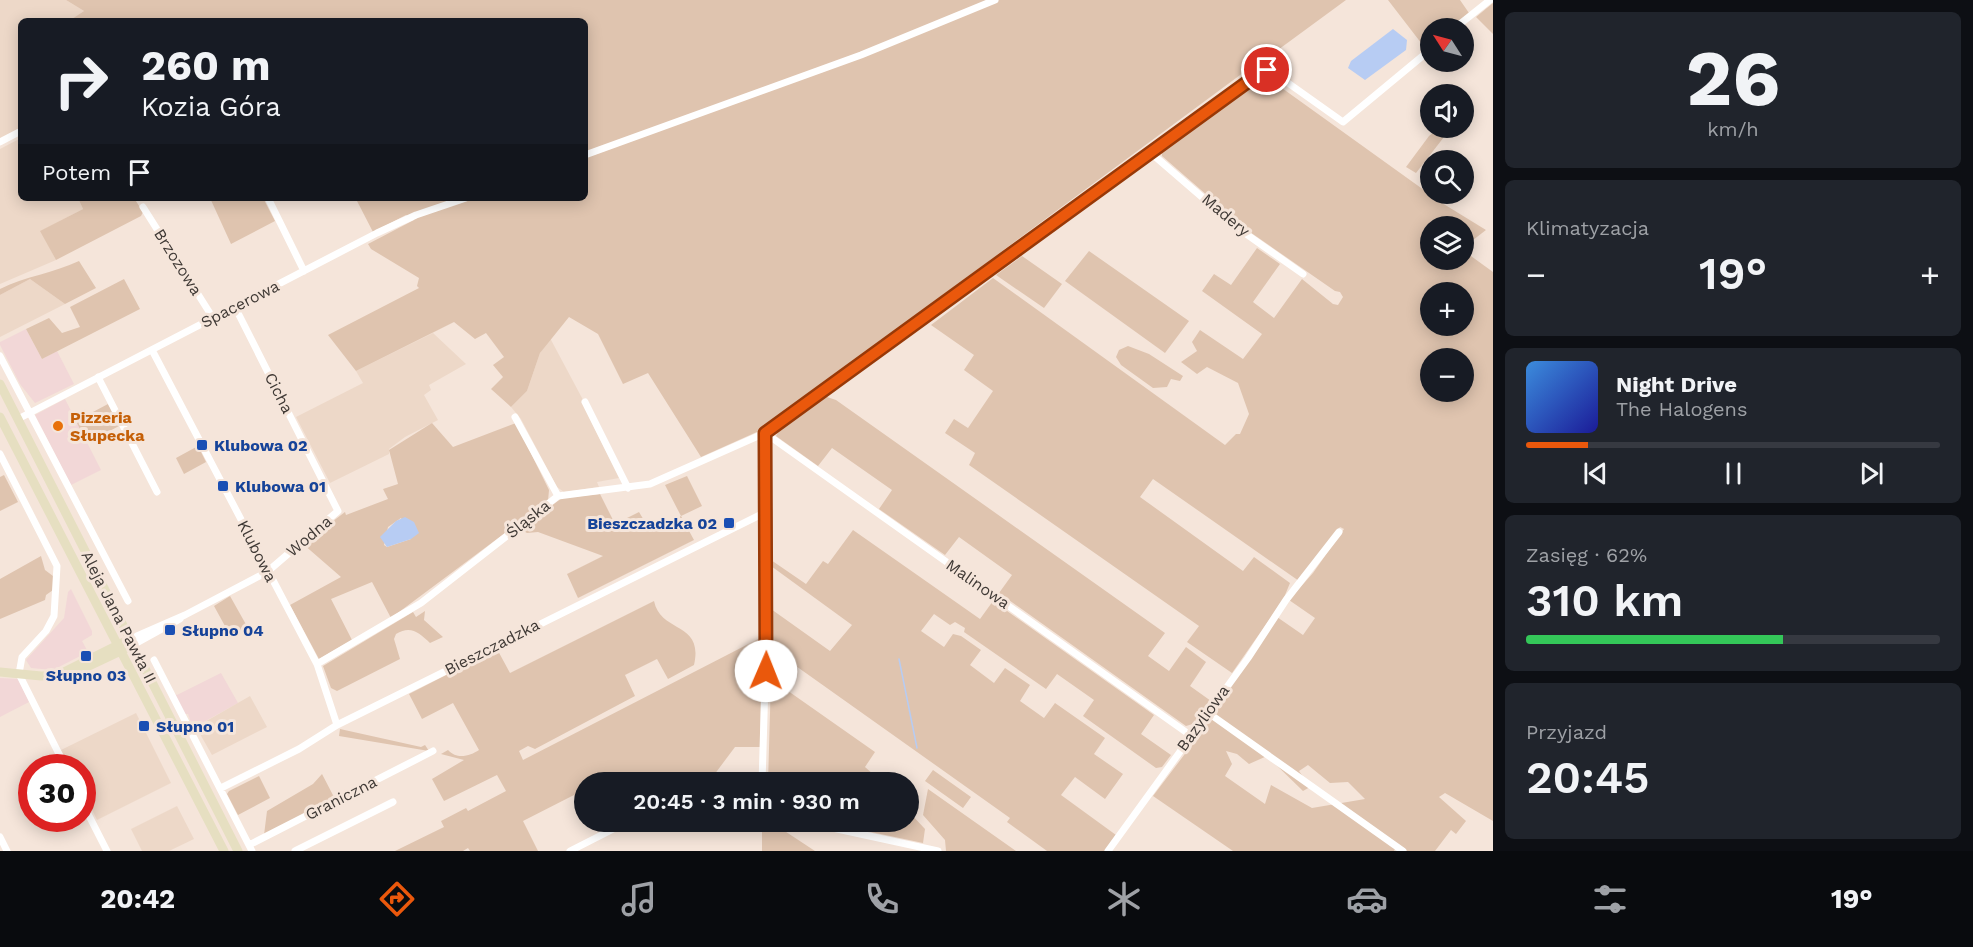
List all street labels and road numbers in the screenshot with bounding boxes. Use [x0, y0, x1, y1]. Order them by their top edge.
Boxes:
street label: Madery [1198, 190, 1254, 241]
street label: Brzozowa [150, 225, 206, 299]
street label: Spacerowa [198, 276, 282, 332]
street label: Cicha [261, 369, 297, 417]
street label: Śląska [502, 496, 554, 542]
street label: Wodna [282, 512, 336, 560]
street label: Klubowa [233, 517, 281, 585]
street label: Aleja Jana Pawła II [77, 548, 161, 686]
street label: Malinowa [943, 555, 1013, 613]
street label: Bieszczadzka [441, 615, 543, 679]
street label: Bazyliowa [1173, 681, 1233, 755]
street label: Graniczna [302, 772, 380, 824]

